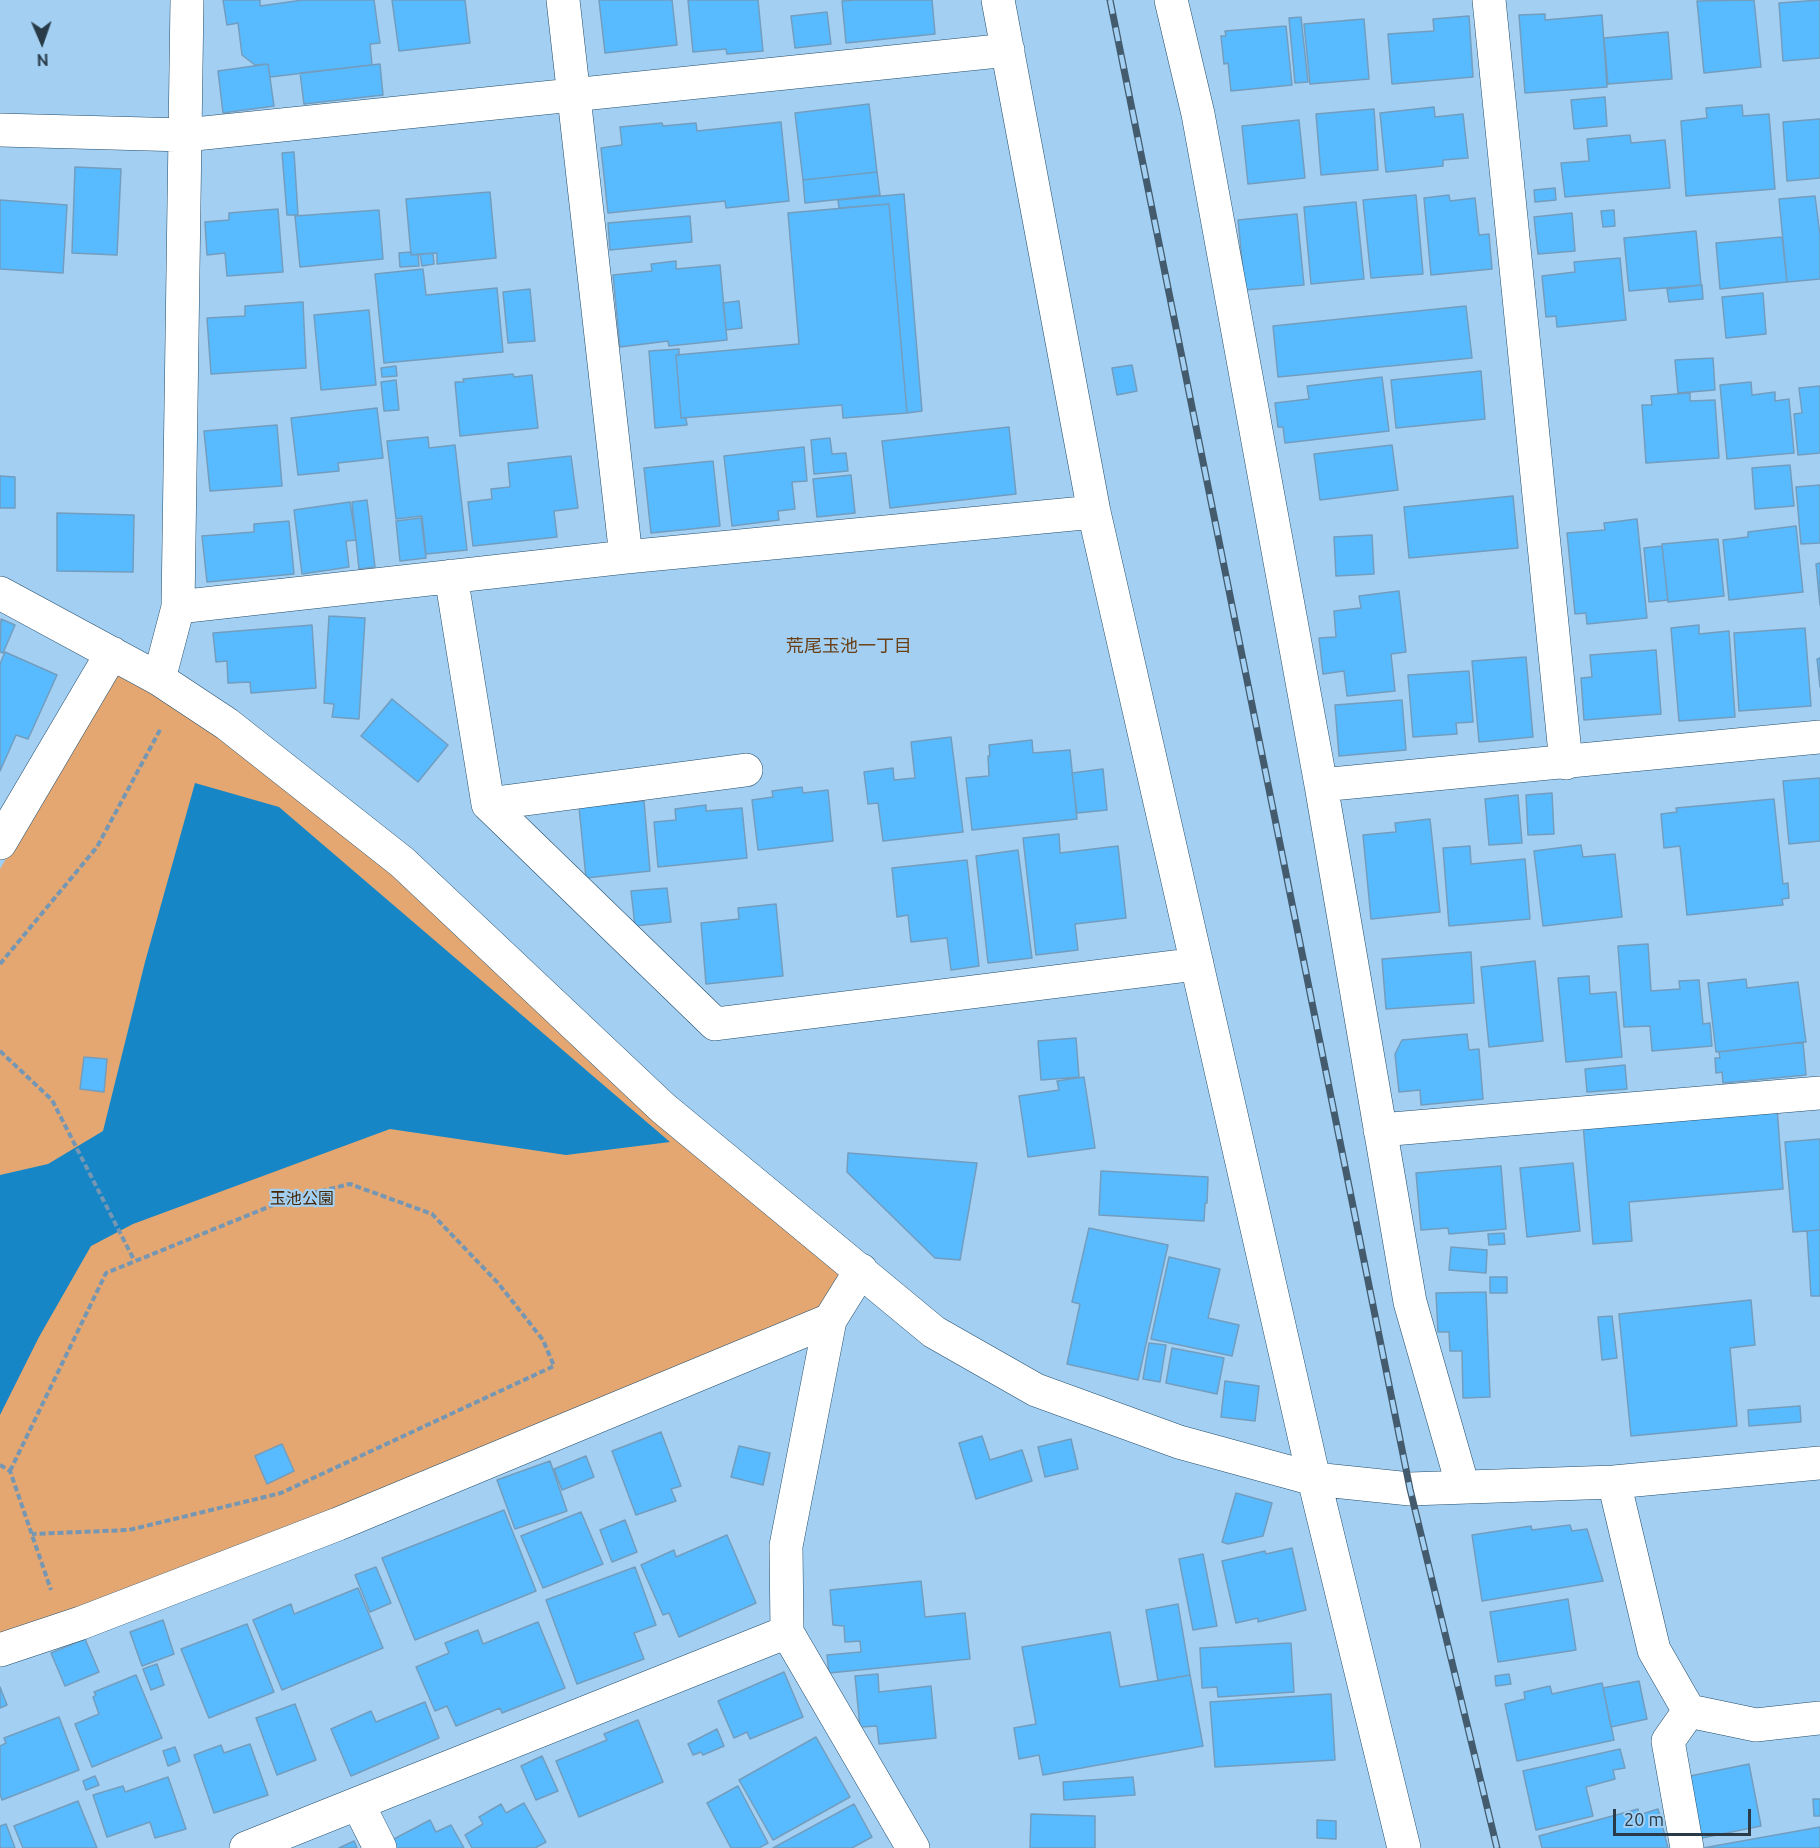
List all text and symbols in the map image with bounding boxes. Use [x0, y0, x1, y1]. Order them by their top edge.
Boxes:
north arrow [12, 12, 72, 72]
text: N [36, 51, 49, 69]
district label: 荒尾玉池一丁目 [786, 635, 912, 657]
park label: 玉池公園 [270, 1189, 334, 1209]
scale bar [1616, 1797, 1754, 1835]
text: 20 m [1624, 1809, 1664, 1829]

